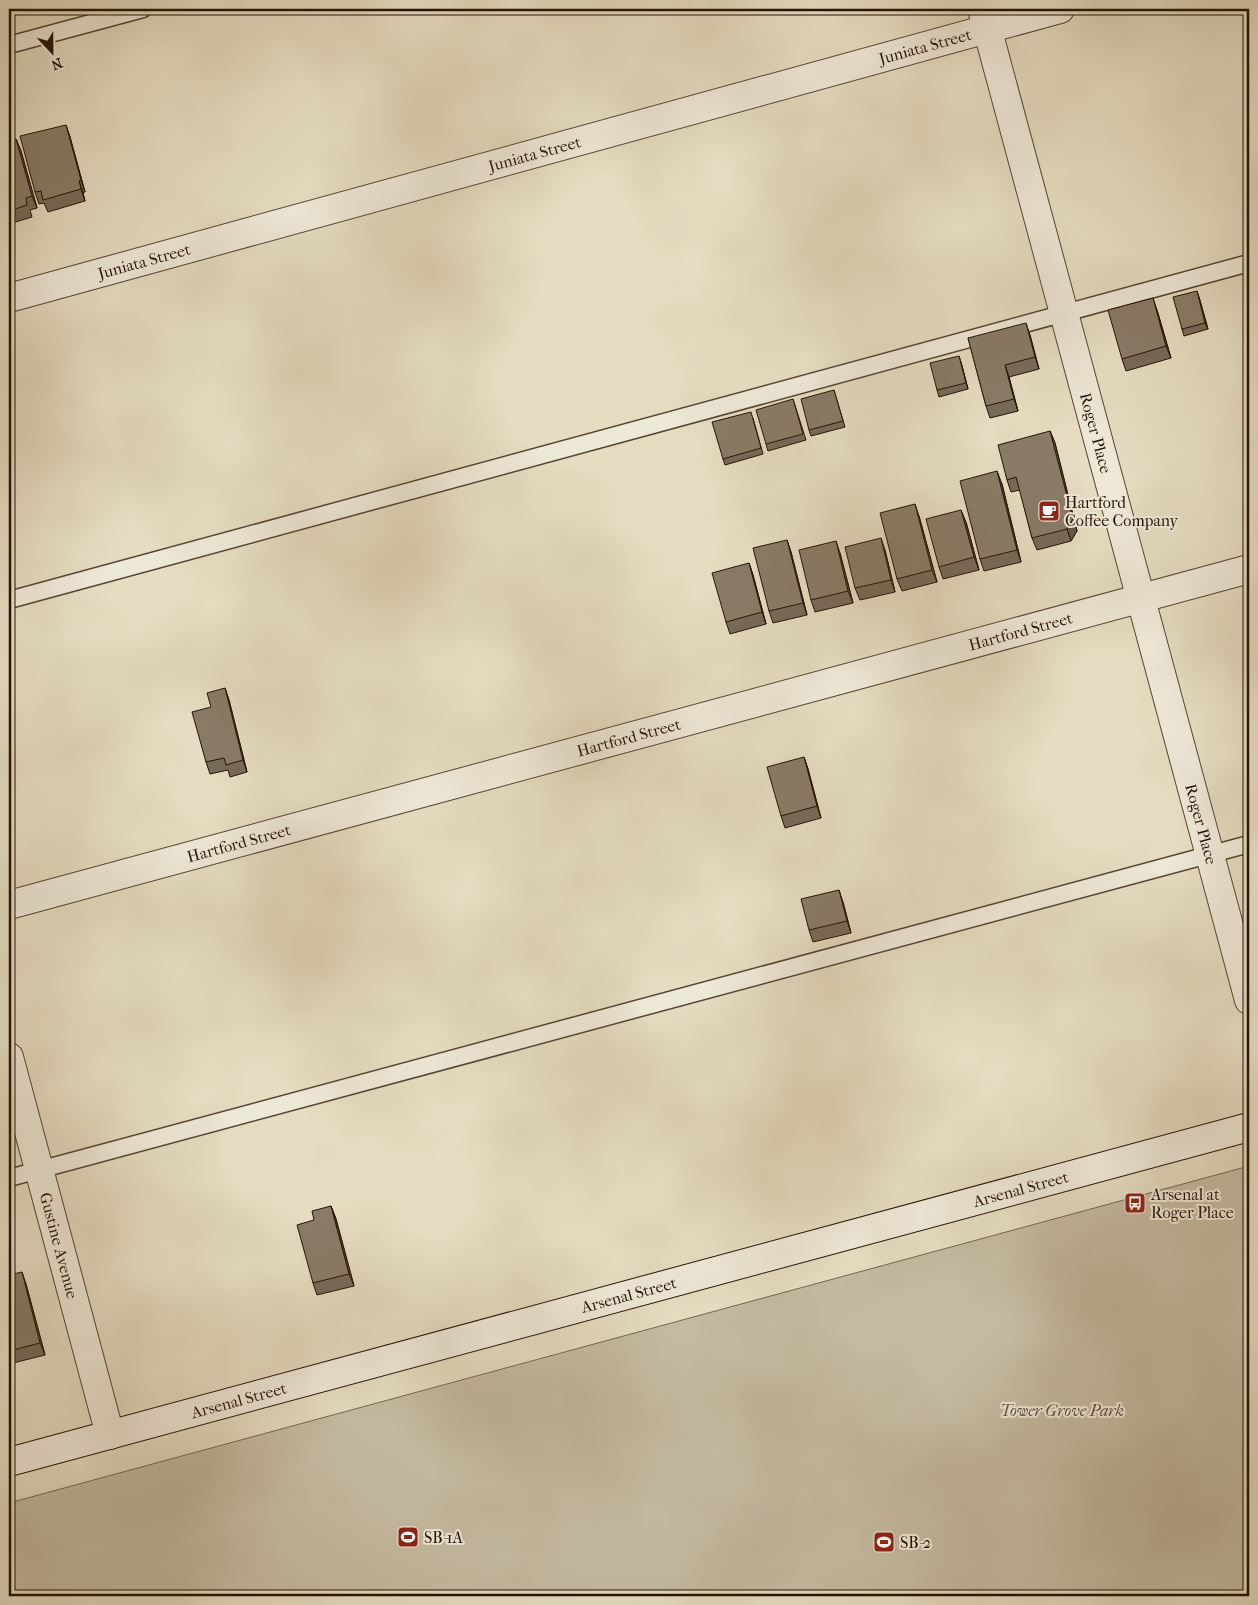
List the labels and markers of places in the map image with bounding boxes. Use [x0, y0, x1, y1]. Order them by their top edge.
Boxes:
place label: Hartford Coffee Company [1065, 493, 1179, 530]
cafe icon: Hartford Coffee Company [1037, 499, 1061, 523]
place label: Arsenal at Roger Place [1150, 1185, 1234, 1222]
bus stop icon: Arsenal at Roger Place [1123, 1191, 1147, 1215]
sports icon: SB-1A [396, 1525, 420, 1549]
place label: SB-1A [424, 1528, 464, 1547]
sports icon: SB-2 [872, 1530, 896, 1554]
place label: SB-2 [900, 1533, 931, 1552]

